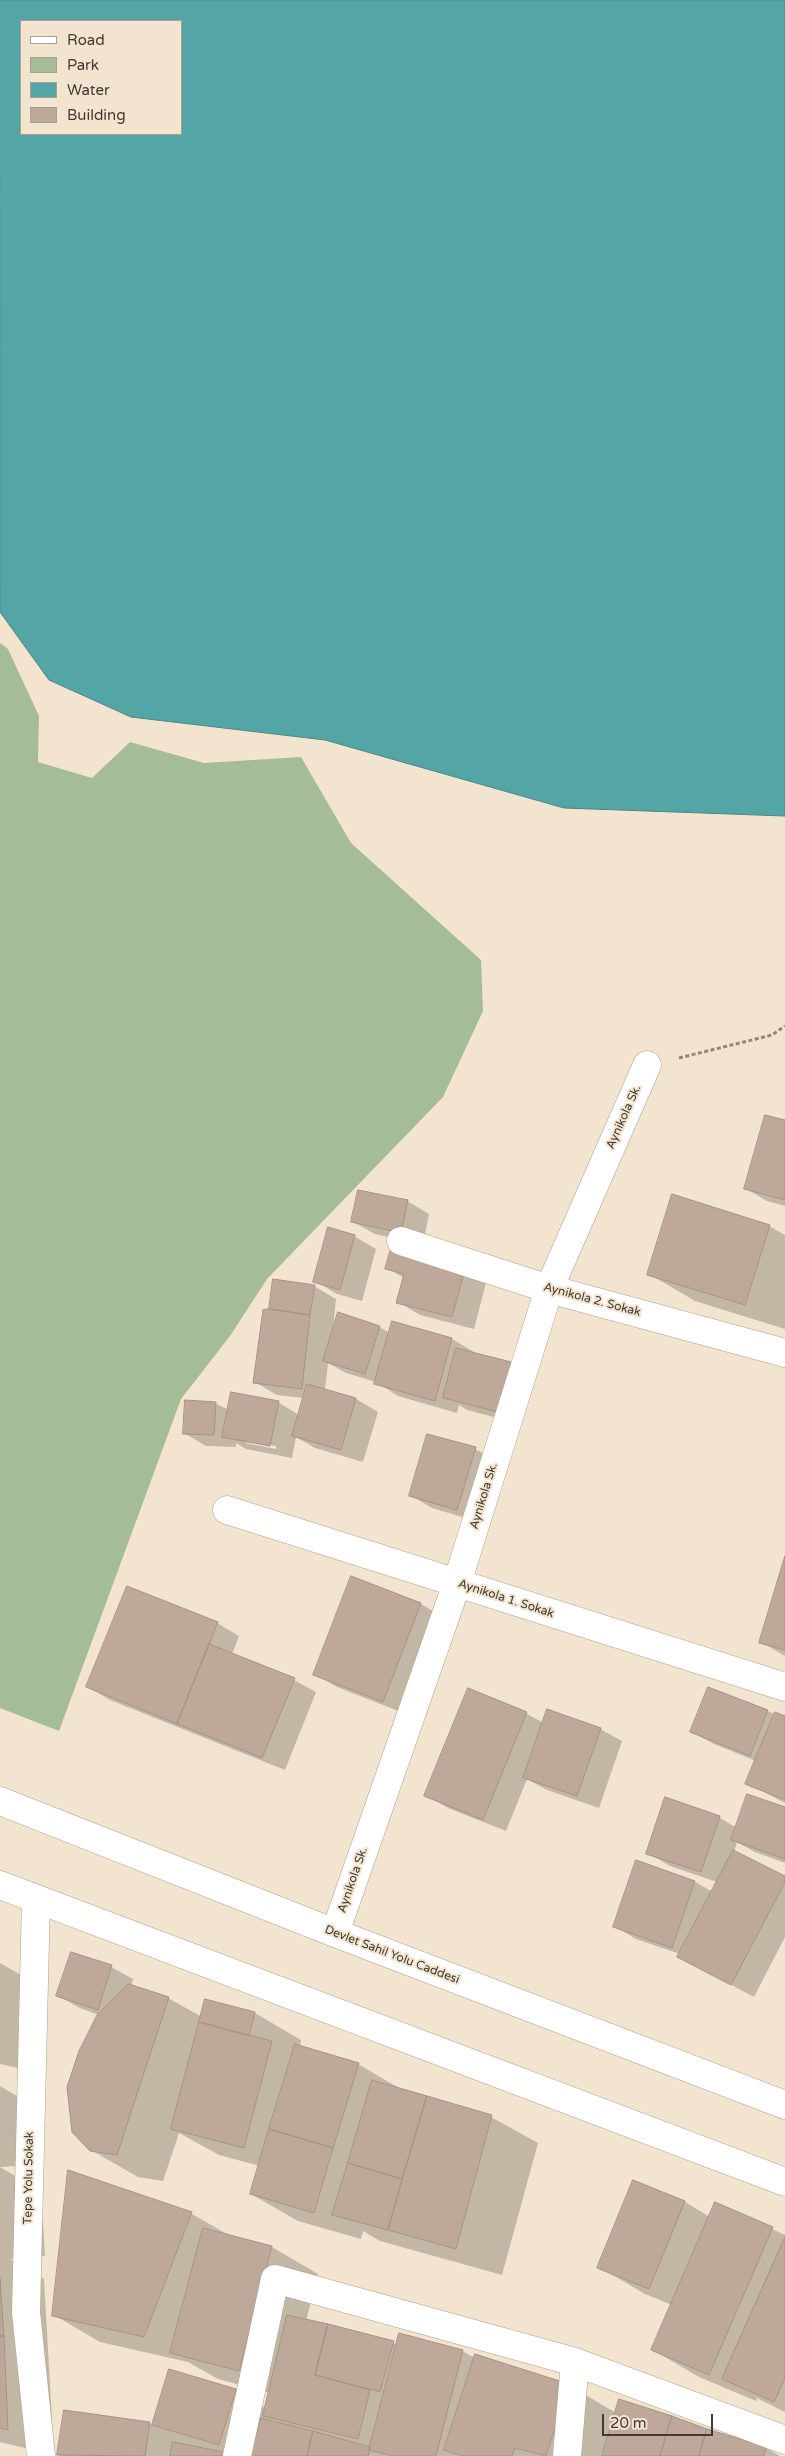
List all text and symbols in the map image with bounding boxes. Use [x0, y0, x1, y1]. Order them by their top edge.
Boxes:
legend [20, 20, 182, 135]
text: Road [67, 31, 105, 49]
text: Park [67, 56, 99, 74]
text: Water [67, 81, 110, 99]
text: Building [67, 106, 126, 124]
street label: Aynikola Sk. [603, 1083, 645, 1151]
street label: Aynikola 2. Sokak [542, 1280, 642, 1320]
street label: Aynikola Sk. [467, 1461, 501, 1531]
street label: Aynikola 1. Sokak [456, 1577, 556, 1621]
street label: Aynikola Sk. [335, 1845, 371, 1915]
street label: Devlet Sahil Yolu Caddesi [323, 1923, 461, 1987]
street label: Tepe Yolu Sokak [21, 2132, 37, 2224]
scale bar [605, 2404, 716, 2436]
text: 20 m [610, 2414, 647, 2432]

